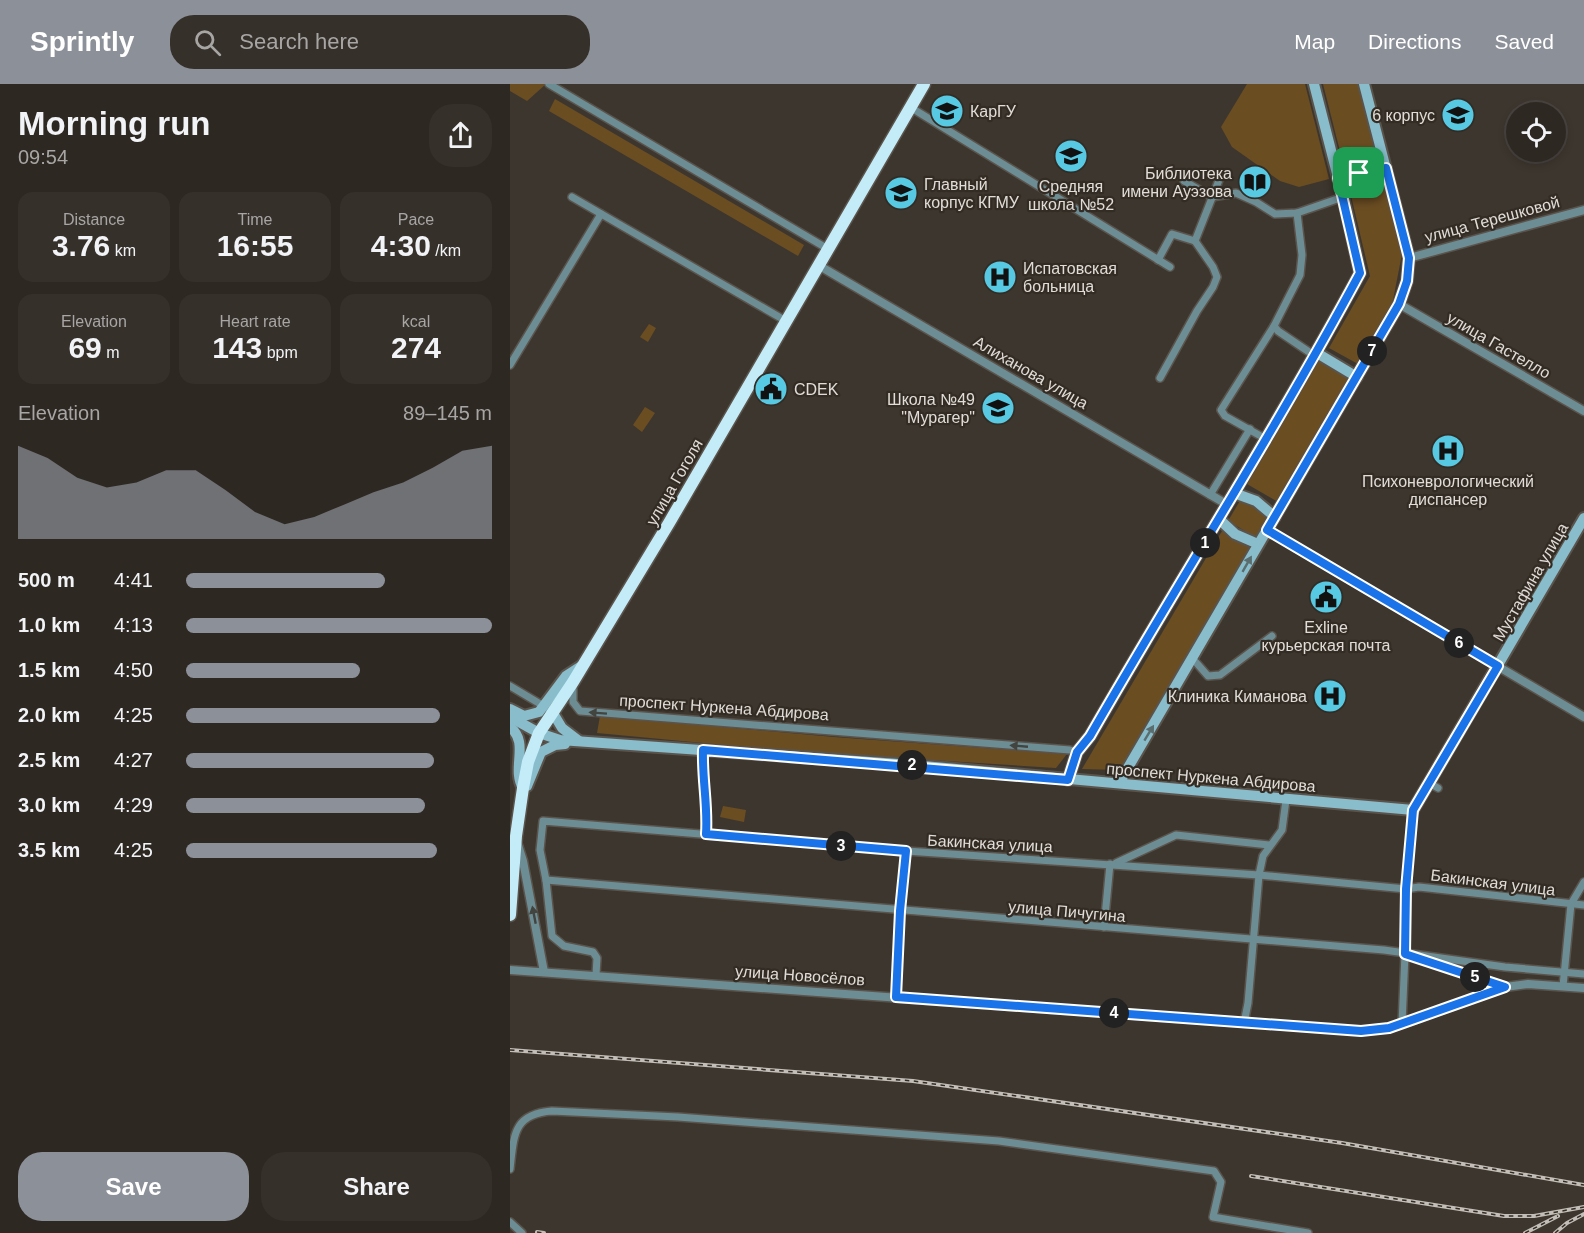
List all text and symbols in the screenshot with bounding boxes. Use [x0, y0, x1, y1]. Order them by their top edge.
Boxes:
search box [170, 15, 590, 69]
text: Sprintly [30, 26, 134, 57]
icon: search [191, 26, 224, 59]
text: Search here [239, 29, 359, 54]
text: Map [1294, 30, 1335, 53]
text: Directions [1368, 30, 1461, 53]
text: Saved [1494, 30, 1554, 53]
school or university icon: КарГУ [929, 93, 965, 129]
school or university icon: 6 корпус [1440, 97, 1476, 133]
map controls [1506, 102, 1566, 162]
button: locate [1506, 102, 1566, 162]
place label: КарГУ [970, 103, 1017, 120]
button: share [429, 104, 492, 167]
text: Morning run [18, 105, 210, 142]
place label: 6 корпус [1372, 107, 1435, 124]
school or university icon: Средняя школа №52 [1053, 138, 1089, 174]
text: 09:54 [18, 146, 68, 168]
pin [1333, 147, 1384, 198]
icon: arrive [1342, 156, 1375, 189]
library icon: Библиотека имени Ауэзова [1237, 164, 1273, 200]
place label: Библиотека имени Ауэзова [1121, 165, 1232, 200]
school or university icon: Главный корпус КГМУ [883, 175, 919, 211]
place label: Главный корпус КГМУ [924, 176, 1020, 211]
place label: Средняя школа №52 [1028, 178, 1114, 213]
street label: улица Терешковой [1423, 193, 1561, 246]
text: Distance [63, 211, 125, 228]
text: Time [238, 211, 272, 228]
text: Pace [398, 211, 434, 228]
text: 3.76 [52, 229, 110, 262]
text: 16:55 [217, 229, 293, 262]
text: 4:30 [371, 229, 431, 262]
text: km [110, 242, 136, 259]
text: /km [431, 242, 461, 259]
hospital icon: Испатовская больница [982, 259, 1018, 295]
place label: Испатовская больница [1023, 260, 1117, 295]
street label: улица Гастелло [1444, 309, 1553, 382]
text: Elevation [61, 313, 127, 330]
text: Heart rate [219, 313, 291, 330]
text: kcal [402, 313, 430, 330]
text: 69 [68, 331, 102, 364]
text: 143 [212, 331, 262, 364]
text: 274 [391, 331, 441, 364]
street label: Алиханова улица [971, 333, 1091, 412]
pin: 7 [1357, 336, 1387, 366]
text: 7 [1368, 342, 1376, 359]
text: m [102, 344, 120, 361]
text: bpm [262, 344, 298, 361]
public building icon: CDEK [753, 371, 789, 407]
place label: CDEK [794, 381, 839, 398]
school or university icon: Школа №49 "Мурагер" [980, 390, 1016, 426]
place label: Школа №49 "Мурагер" [887, 391, 975, 426]
text: Elevation [18, 402, 100, 424]
text: 89–145 m [403, 402, 492, 424]
hospital icon: Психоневрологический диспансер [1430, 433, 1466, 469]
street label: улица Гоголя [643, 436, 706, 528]
place label: Психоневрологический диспансер [1362, 473, 1534, 508]
street label: Мустафина улица [1490, 520, 1571, 644]
pin: 1 [1190, 528, 1220, 558]
text: 1 [1201, 534, 1209, 551]
one-way arrow [1242, 555, 1252, 572]
text: 500 m [18, 569, 75, 591]
text: 4:41 [114, 569, 153, 591]
public building icon: Exline курьерская почта [1308, 579, 1344, 615]
text: 1.0 km [18, 614, 80, 636]
text: 4:13 [114, 614, 153, 636]
place label: Exline курьерская почта [1262, 619, 1391, 654]
pin: 6 [1444, 628, 1474, 658]
text: 6 [1455, 634, 1463, 651]
text: 1.5 km [18, 659, 80, 681]
text: 4:50 [114, 659, 153, 681]
hospital icon: Клиника Киманова [1312, 678, 1348, 714]
place label: Клиника Киманова [1168, 688, 1307, 705]
street label: проспект Нуркена Абдирова [619, 692, 829, 723]
text: 2.0 km [18, 704, 80, 726]
text: 4:25 [114, 704, 153, 726]
one-way arrow [588, 708, 607, 718]
one-way arrow [1143, 725, 1154, 741]
one-way arrow [1010, 741, 1029, 751]
text: 2.5 km [18, 749, 80, 771]
text: 4:27 [114, 749, 153, 771]
pin: 2 [897, 750, 927, 780]
text: 2 [908, 756, 916, 773]
street label: проспект Нуркена Абдирова [1106, 760, 1316, 795]
text: 3.0 km [18, 794, 80, 816]
text: 4:29 [114, 794, 153, 816]
pin: 3 [826, 831, 856, 861]
street label: Бакинская улица [927, 832, 1053, 855]
text: 3 [837, 837, 845, 854]
text: 3.5 km [18, 839, 80, 861]
text: 4:25 [114, 839, 153, 861]
street label: Бакинская улица [1430, 866, 1556, 899]
street label: улица Пичугина [1008, 898, 1126, 925]
one-way arrow [529, 905, 538, 924]
street label: улица Новосёлов [735, 962, 865, 989]
pin: 5 [1460, 962, 1490, 992]
text: 5 [1471, 968, 1479, 985]
pin: 4 [1099, 998, 1129, 1028]
text: 4 [1110, 1004, 1118, 1021]
button: Save [18, 1152, 249, 1221]
button: Share [261, 1152, 492, 1221]

